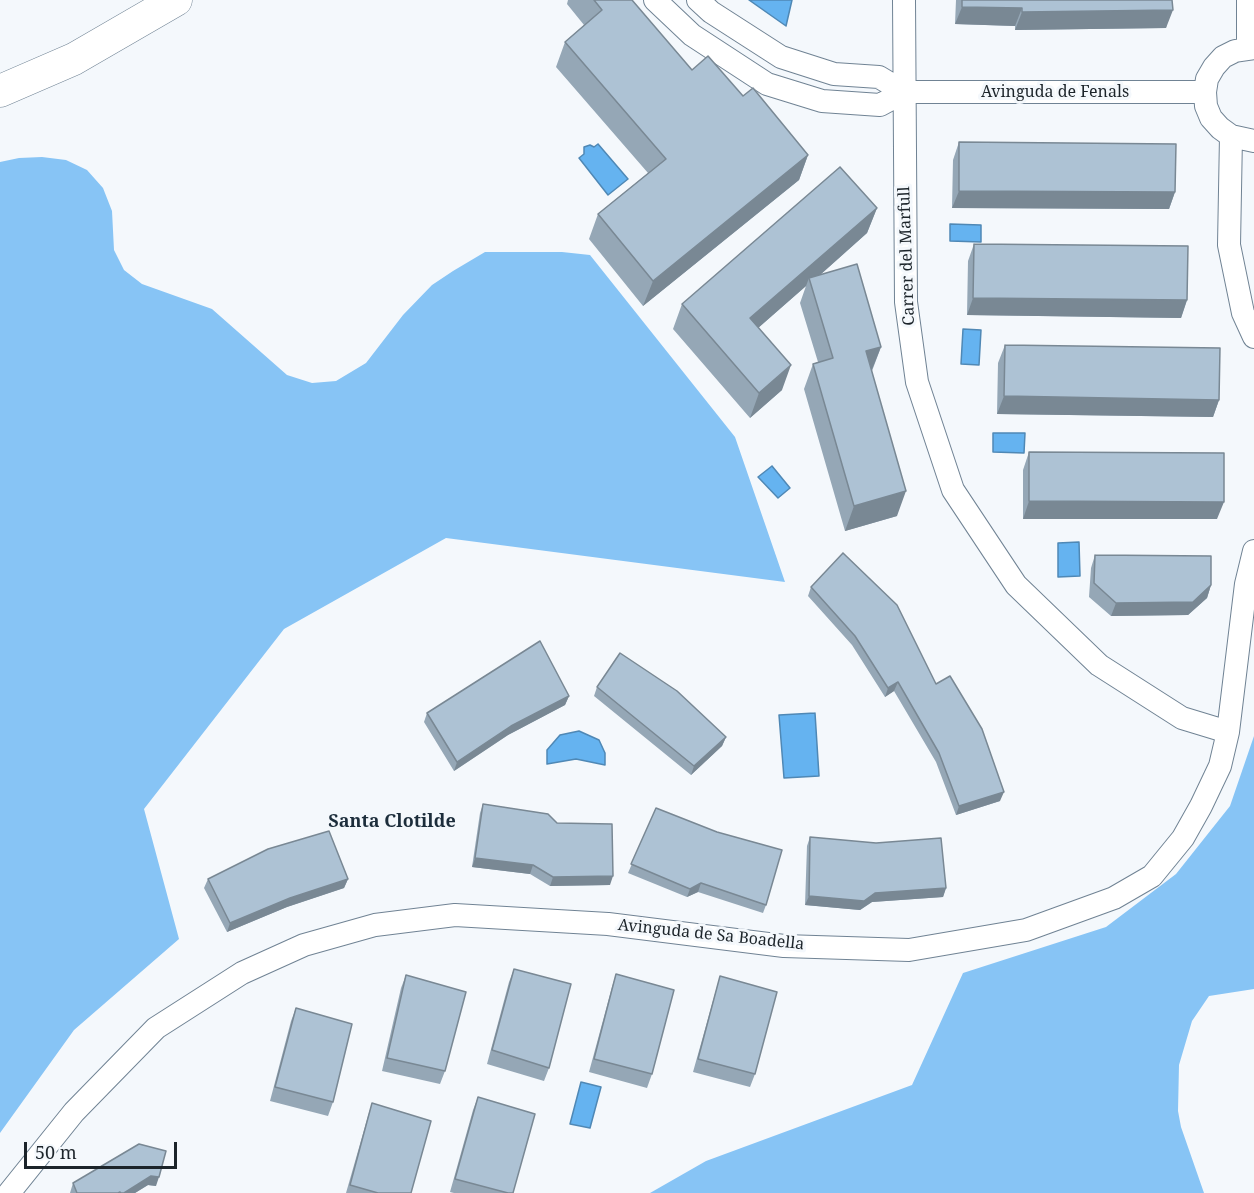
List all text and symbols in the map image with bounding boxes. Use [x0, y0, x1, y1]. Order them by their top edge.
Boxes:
street label: Avinguda de Fenals [981, 82, 1129, 102]
street label: Carrer del Marfull [895, 186, 919, 326]
district label: Santa Clotilde [328, 811, 456, 833]
street label: Avinguda de Sa Boadella [617, 916, 805, 954]
scale bar [27, 1130, 180, 1168]
text: 50 m [35, 1140, 77, 1164]

